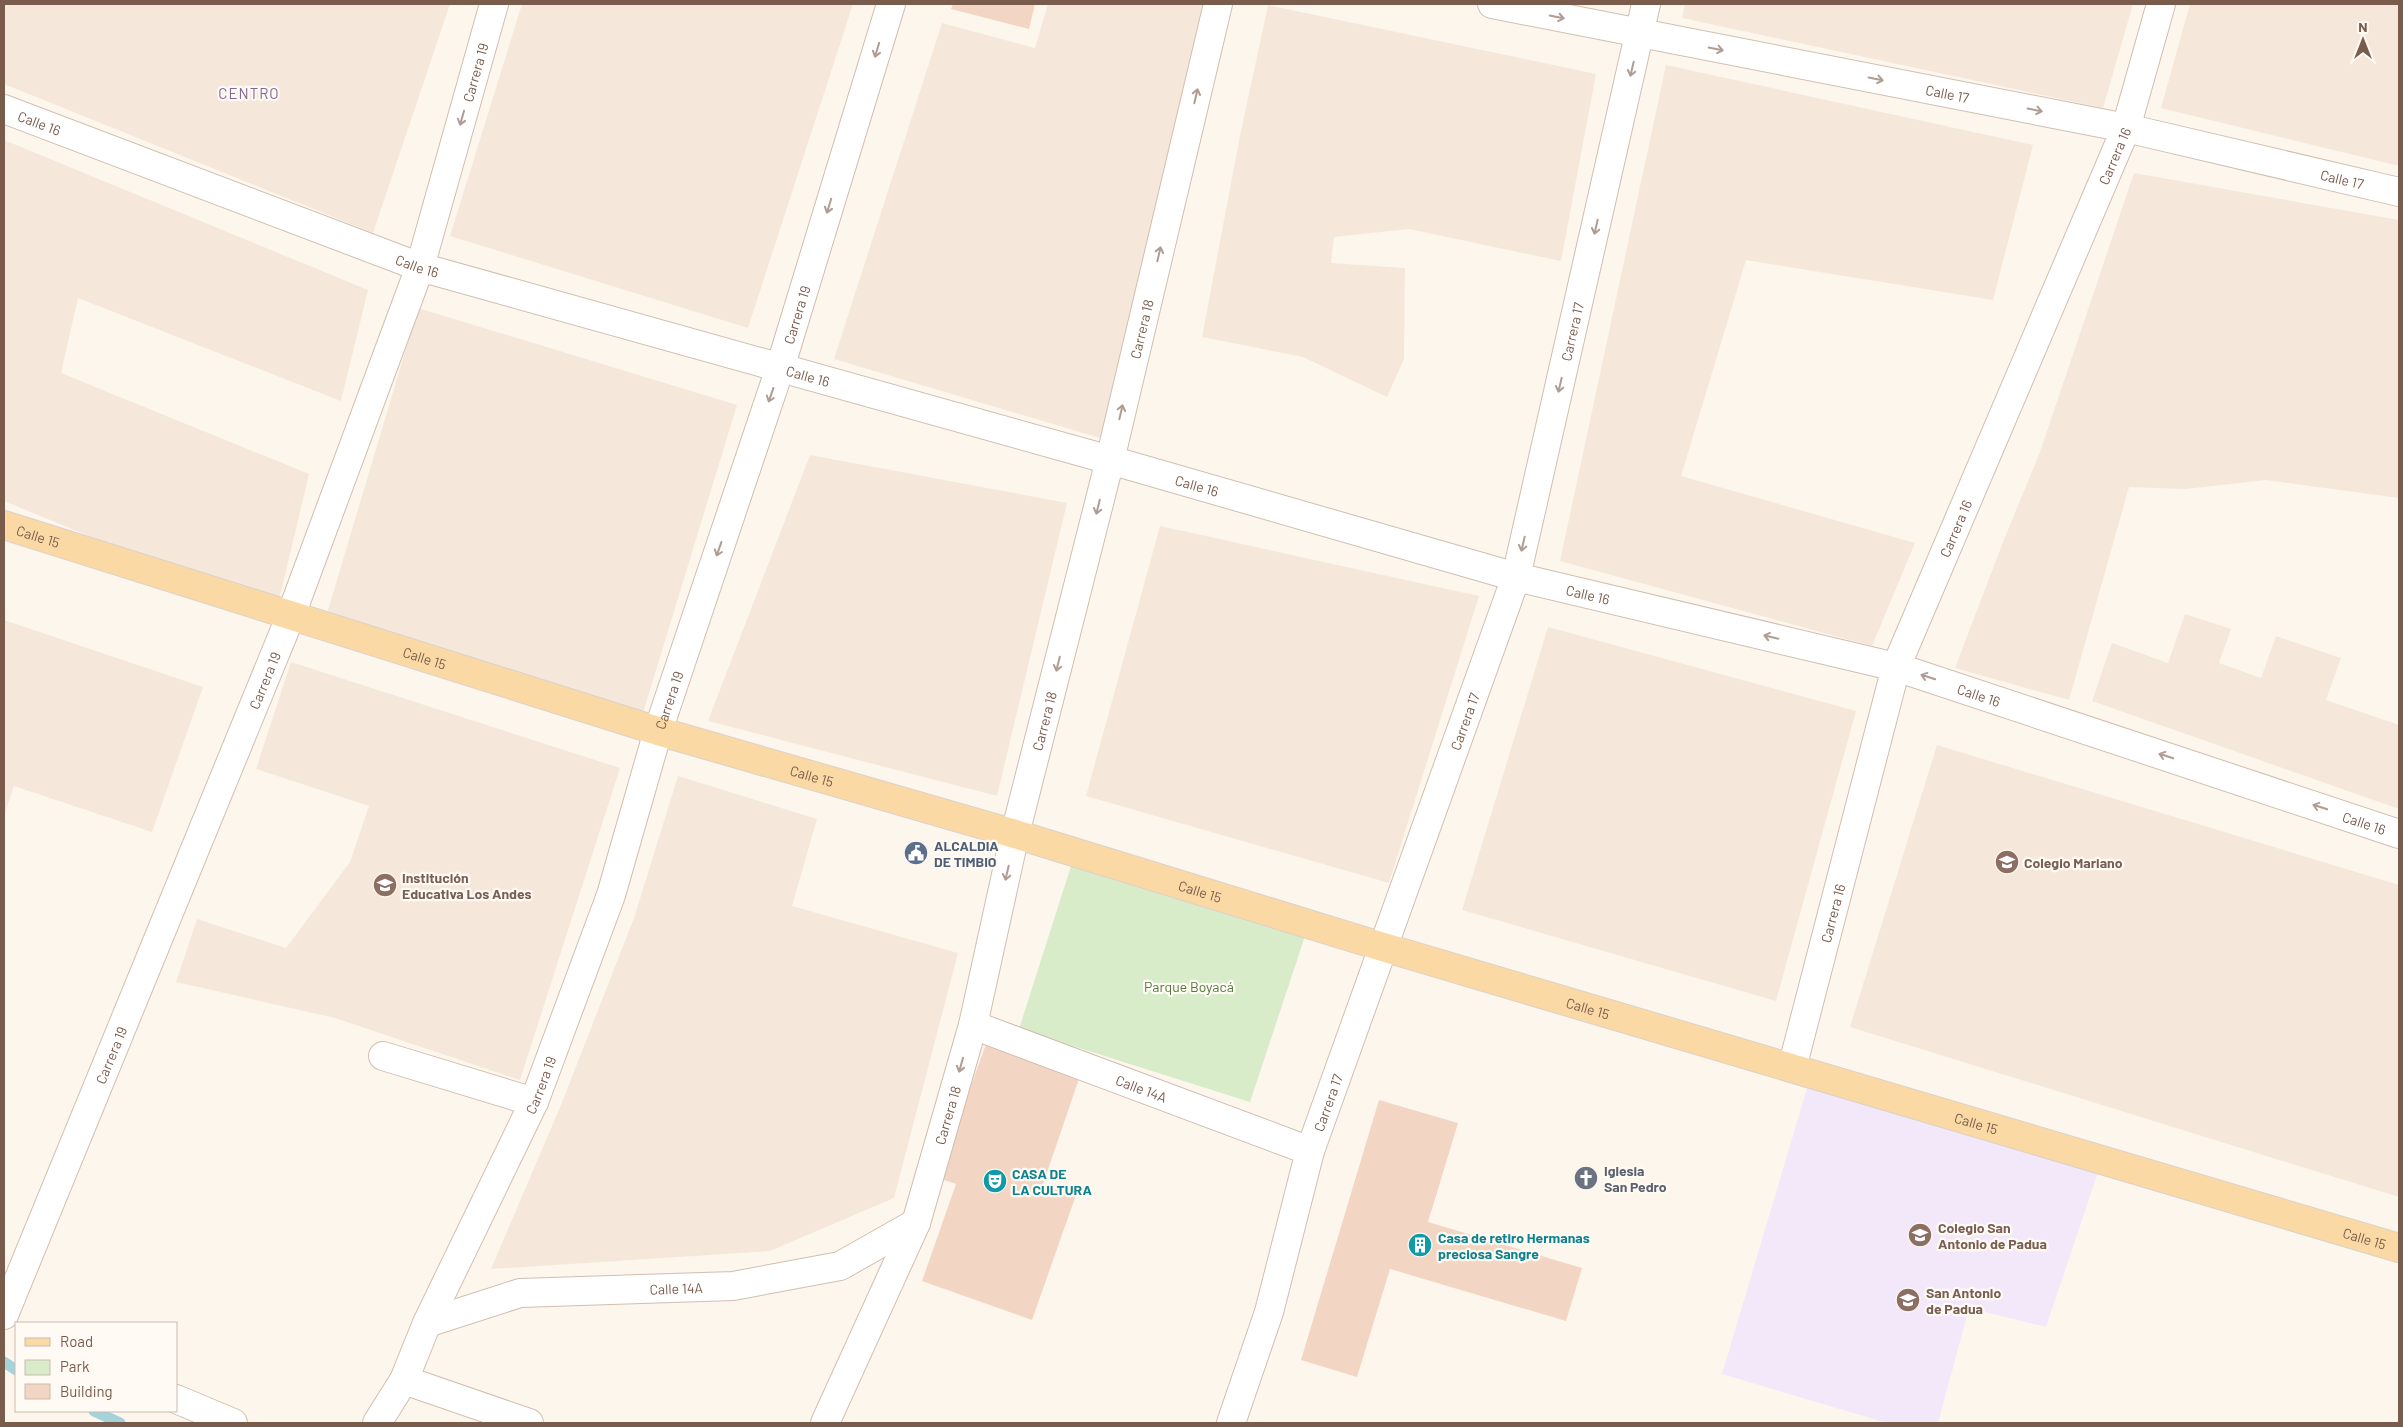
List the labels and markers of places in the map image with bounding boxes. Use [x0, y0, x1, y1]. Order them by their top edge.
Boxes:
place label: ALCALDIA DE TIMBIO [934, 837, 999, 870]
public building icon: ALCALDIA DE TIMBIO [903, 840, 929, 866]
school or university icon: Colegio Mariano [1994, 849, 2020, 875]
place label: Colegio Mariano [2024, 854, 2123, 871]
place label: Institución Educativa Los Andes [402, 869, 532, 902]
school or university icon: Institución Educativa Los Andes [372, 872, 398, 898]
place label: Iglesia San Pedro [1604, 1162, 1667, 1195]
place label: CASA DE LA CULTURA [1012, 1165, 1092, 1198]
church icon: Iglesia San Pedro [1573, 1165, 1599, 1191]
theatre icon: CASA DE LA CULTURA [982, 1168, 1008, 1194]
place label: Colegio San Antonio de Padua [1938, 1219, 2047, 1252]
school or university icon: Colegio San Antonio de Padua [1907, 1222, 1933, 1248]
place label: Casa de retiro Hermanas preciosa Sangre [1438, 1229, 1590, 1262]
building icon: Casa de retiro Hermanas preciosa Sangre [1407, 1232, 1433, 1258]
place label: San Antonio de Padua [1926, 1284, 2001, 1317]
school or university icon: San Antonio de Padua [1895, 1287, 1921, 1313]

